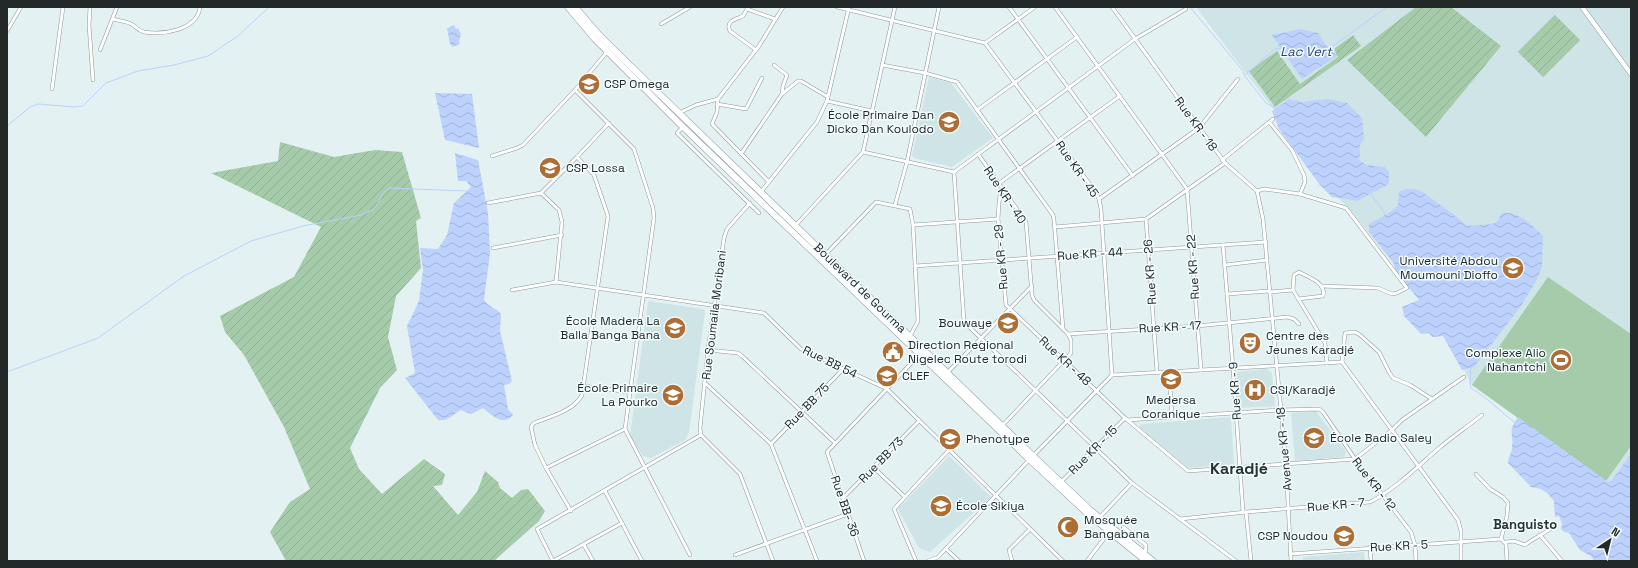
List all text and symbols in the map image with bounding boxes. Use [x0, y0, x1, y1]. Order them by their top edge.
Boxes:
water label: Lac Vert [1280, 43, 1333, 60]
school or university icon: CSP Omega [576, 71, 602, 97]
place label: CSP Omega [604, 76, 670, 92]
street label: Rue KR - 18 [1171, 94, 1221, 154]
place label: École Primaire Dan Dicko Dan Koulodo [827, 107, 934, 137]
school or university icon: École Primaire Dan Dicko Dan Koulodo [936, 109, 962, 135]
street label: Rue KR - 45 [1052, 138, 1102, 200]
school or university icon: CSP Lossa [537, 155, 563, 181]
place label: CSP Lossa [566, 160, 625, 176]
street label: Rue KR - 40 [980, 163, 1030, 227]
street label: Rue KR - 29 [990, 224, 1012, 290]
street label: Rue KR - 22 [1183, 234, 1203, 300]
street label: Boulevard de Gourma [810, 239, 910, 337]
street label: Rue KR - 26 [1140, 239, 1160, 305]
street label: Rue KR - 44 [1057, 244, 1124, 264]
street label: Rue Soumaila Moribani [698, 249, 730, 381]
place label: Université Abdou Moumouni Dioffo [1400, 253, 1498, 283]
school or university icon: Université Abdou Moumouni Dioffo [1500, 255, 1526, 281]
school or university icon: Bouwaye [995, 310, 1021, 336]
place label: École Madera La Balla Banga Bana [560, 313, 660, 343]
school or university icon: École Madera La Balla Banga Bana [662, 315, 688, 341]
place label: Bouwaye [939, 315, 992, 331]
street label: Rue KR - 17 [1138, 317, 1202, 337]
place label: Centre des Jeunes Karadjé [1266, 328, 1354, 358]
theatre icon: Centre des Jeunes Karadjé [1237, 330, 1263, 356]
street label: Rue KR - 48 [1035, 333, 1095, 389]
place label: Direction Regional Nigelec Route torodi [908, 337, 1027, 367]
public building icon: Direction Regional Nigelec Route torodi [880, 339, 906, 365]
street label: Rue BB 54 [800, 342, 860, 382]
place label: Complexe Alio Nahantchi [1466, 345, 1546, 375]
sports icon: Complexe Alio Nahantchi [1548, 347, 1574, 373]
street label: Rue KR - 9 [1225, 361, 1245, 421]
school or university icon: CLEF [874, 363, 900, 389]
school or university icon: Medersa Coranique [1158, 366, 1184, 392]
place label: CLEF [902, 368, 930, 384]
hospital icon: CSI/Karadjé [1242, 377, 1268, 403]
place label: École Primaire La Pourko [577, 380, 658, 410]
street label: Rue BB 75 [781, 380, 833, 432]
school or university icon: École Primaire La Pourko [660, 382, 686, 408]
place label: CSI/Karadjé [1270, 382, 1336, 398]
place label: Medersa Coranique [1142, 392, 1200, 422]
street label: Avenue KR - 18 [1272, 407, 1296, 491]
street label: Rue KR - 15 [1065, 422, 1121, 478]
school or university icon: École Badio Saley [1301, 425, 1327, 451]
school or university icon: Phenotype [937, 426, 963, 452]
place label: École Badio Saley [1330, 430, 1432, 446]
place label: Phenotype [966, 431, 1030, 447]
street label: Rue BB 73 [855, 434, 907, 486]
street label: Rue KR - 12 [1348, 454, 1400, 514]
district label: Karadjé [1210, 458, 1268, 479]
street label: Rue BB- 36 [827, 473, 863, 539]
school or university icon: École Sikiya [928, 493, 954, 519]
street label: Rue KR - 7 [1307, 494, 1366, 515]
place label: École Sikiya [956, 498, 1025, 514]
place label: Mosquée Bangabana [1084, 512, 1150, 542]
mosque icon: Mosquée Bangabana [1055, 514, 1081, 540]
district label: Banguisto [1493, 516, 1557, 533]
north arrow [1590, 520, 1630, 560]
school or university icon: CSP Noudou [1331, 523, 1357, 549]
text: N [1609, 524, 1623, 540]
place label: CSP Noudou [1257, 528, 1328, 544]
street label: Rue KR - 5 [1370, 536, 1428, 556]

